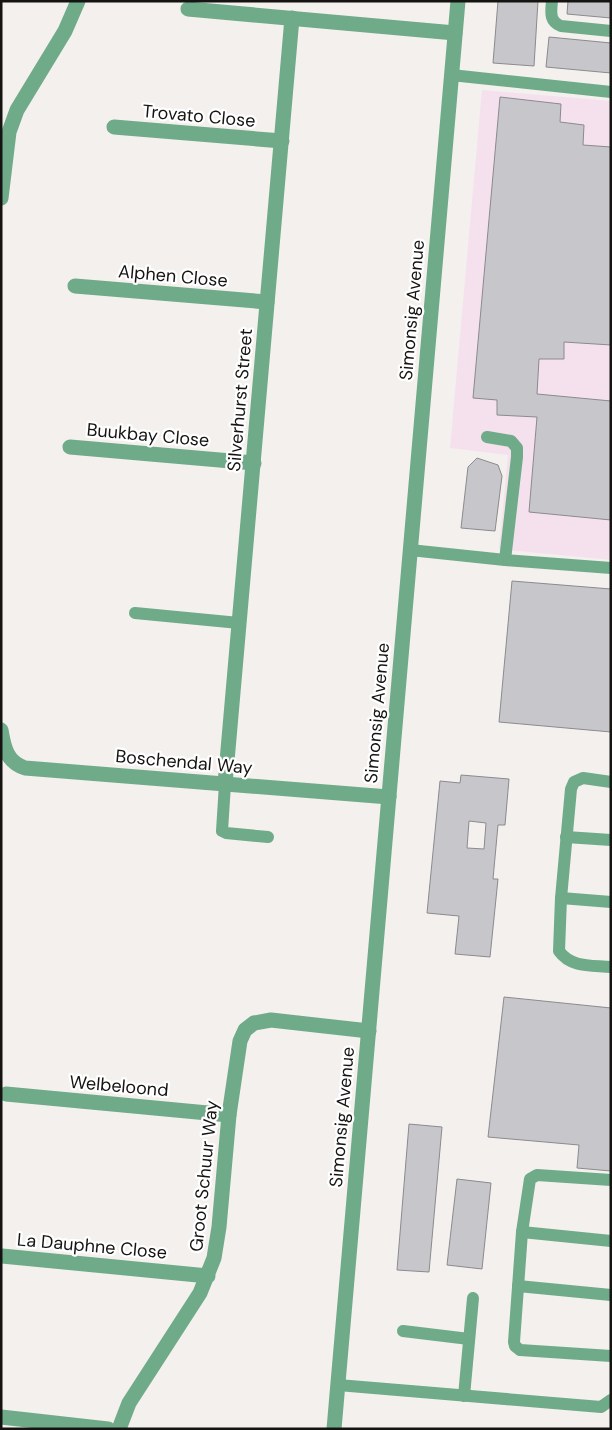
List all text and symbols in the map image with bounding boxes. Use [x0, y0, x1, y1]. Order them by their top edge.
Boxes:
street label: Trovato Close [142, 99, 256, 133]
street label: Simonsig Avenue [394, 239, 430, 381]
street label: Alphen Close [117, 259, 229, 293]
street label: Silverhurst Street [222, 327, 258, 473]
street label: Buukbay Close [86, 418, 210, 452]
street label: Simonsig Avenue [359, 642, 395, 784]
street label: Boschendal Way [114, 744, 254, 780]
street label: Simonsig Avenue [324, 1046, 360, 1188]
street label: Welbeloond [69, 1070, 169, 1102]
street label: Groot Schuur Way [184, 1099, 224, 1253]
street label: La Dauphne Close [16, 1227, 168, 1265]

